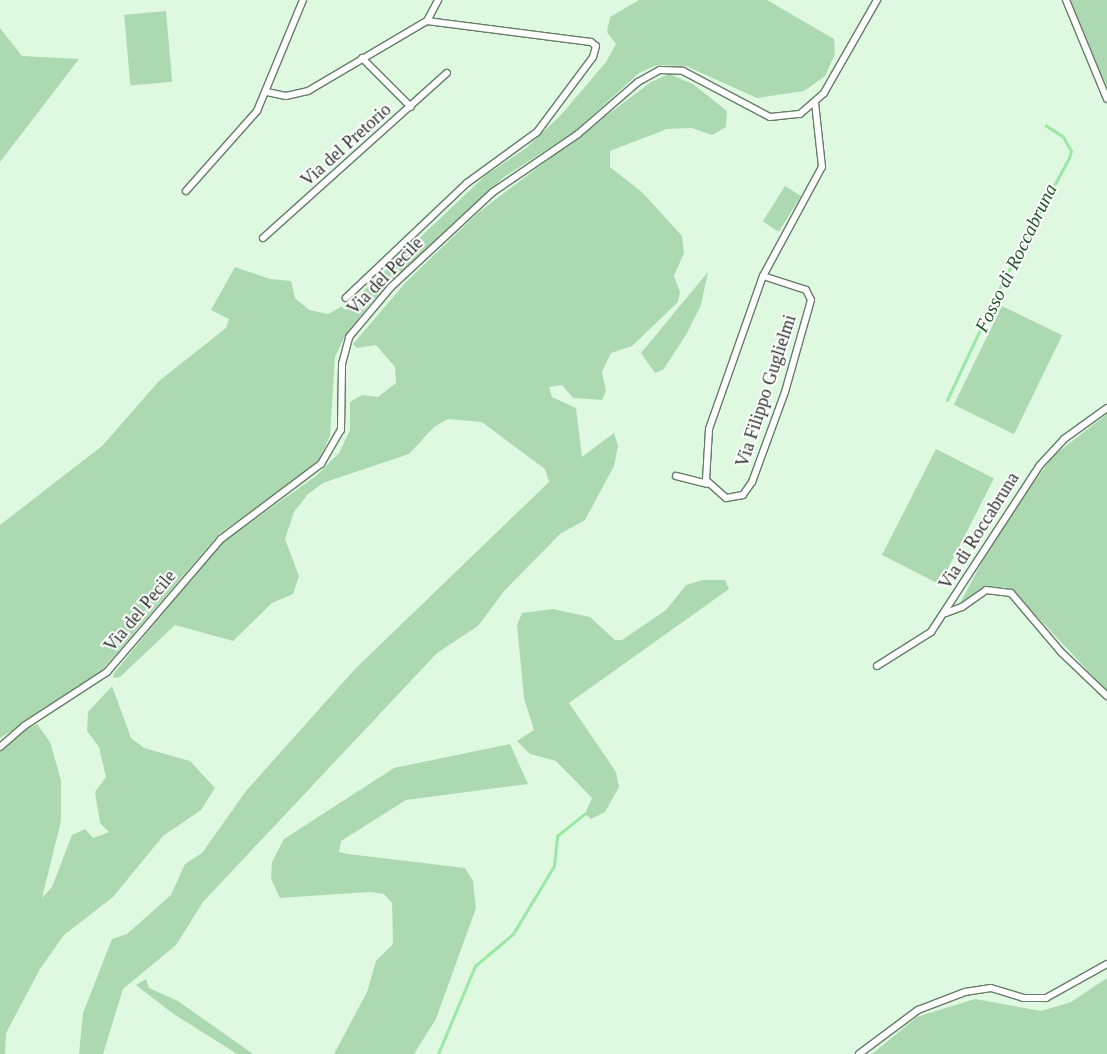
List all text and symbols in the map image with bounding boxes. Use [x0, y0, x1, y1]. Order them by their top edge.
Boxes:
street label: Via del Pretorio [296, 99, 396, 191]
water label: Fosso di Roccabruna [970, 180, 1062, 336]
street label: Via del Pecile [343, 233, 427, 319]
street label: Via Filippo Guglielmi [731, 312, 801, 470]
street label: Via di Roccabruna [934, 469, 1024, 593]
street label: Via del Pecile [100, 566, 180, 656]

